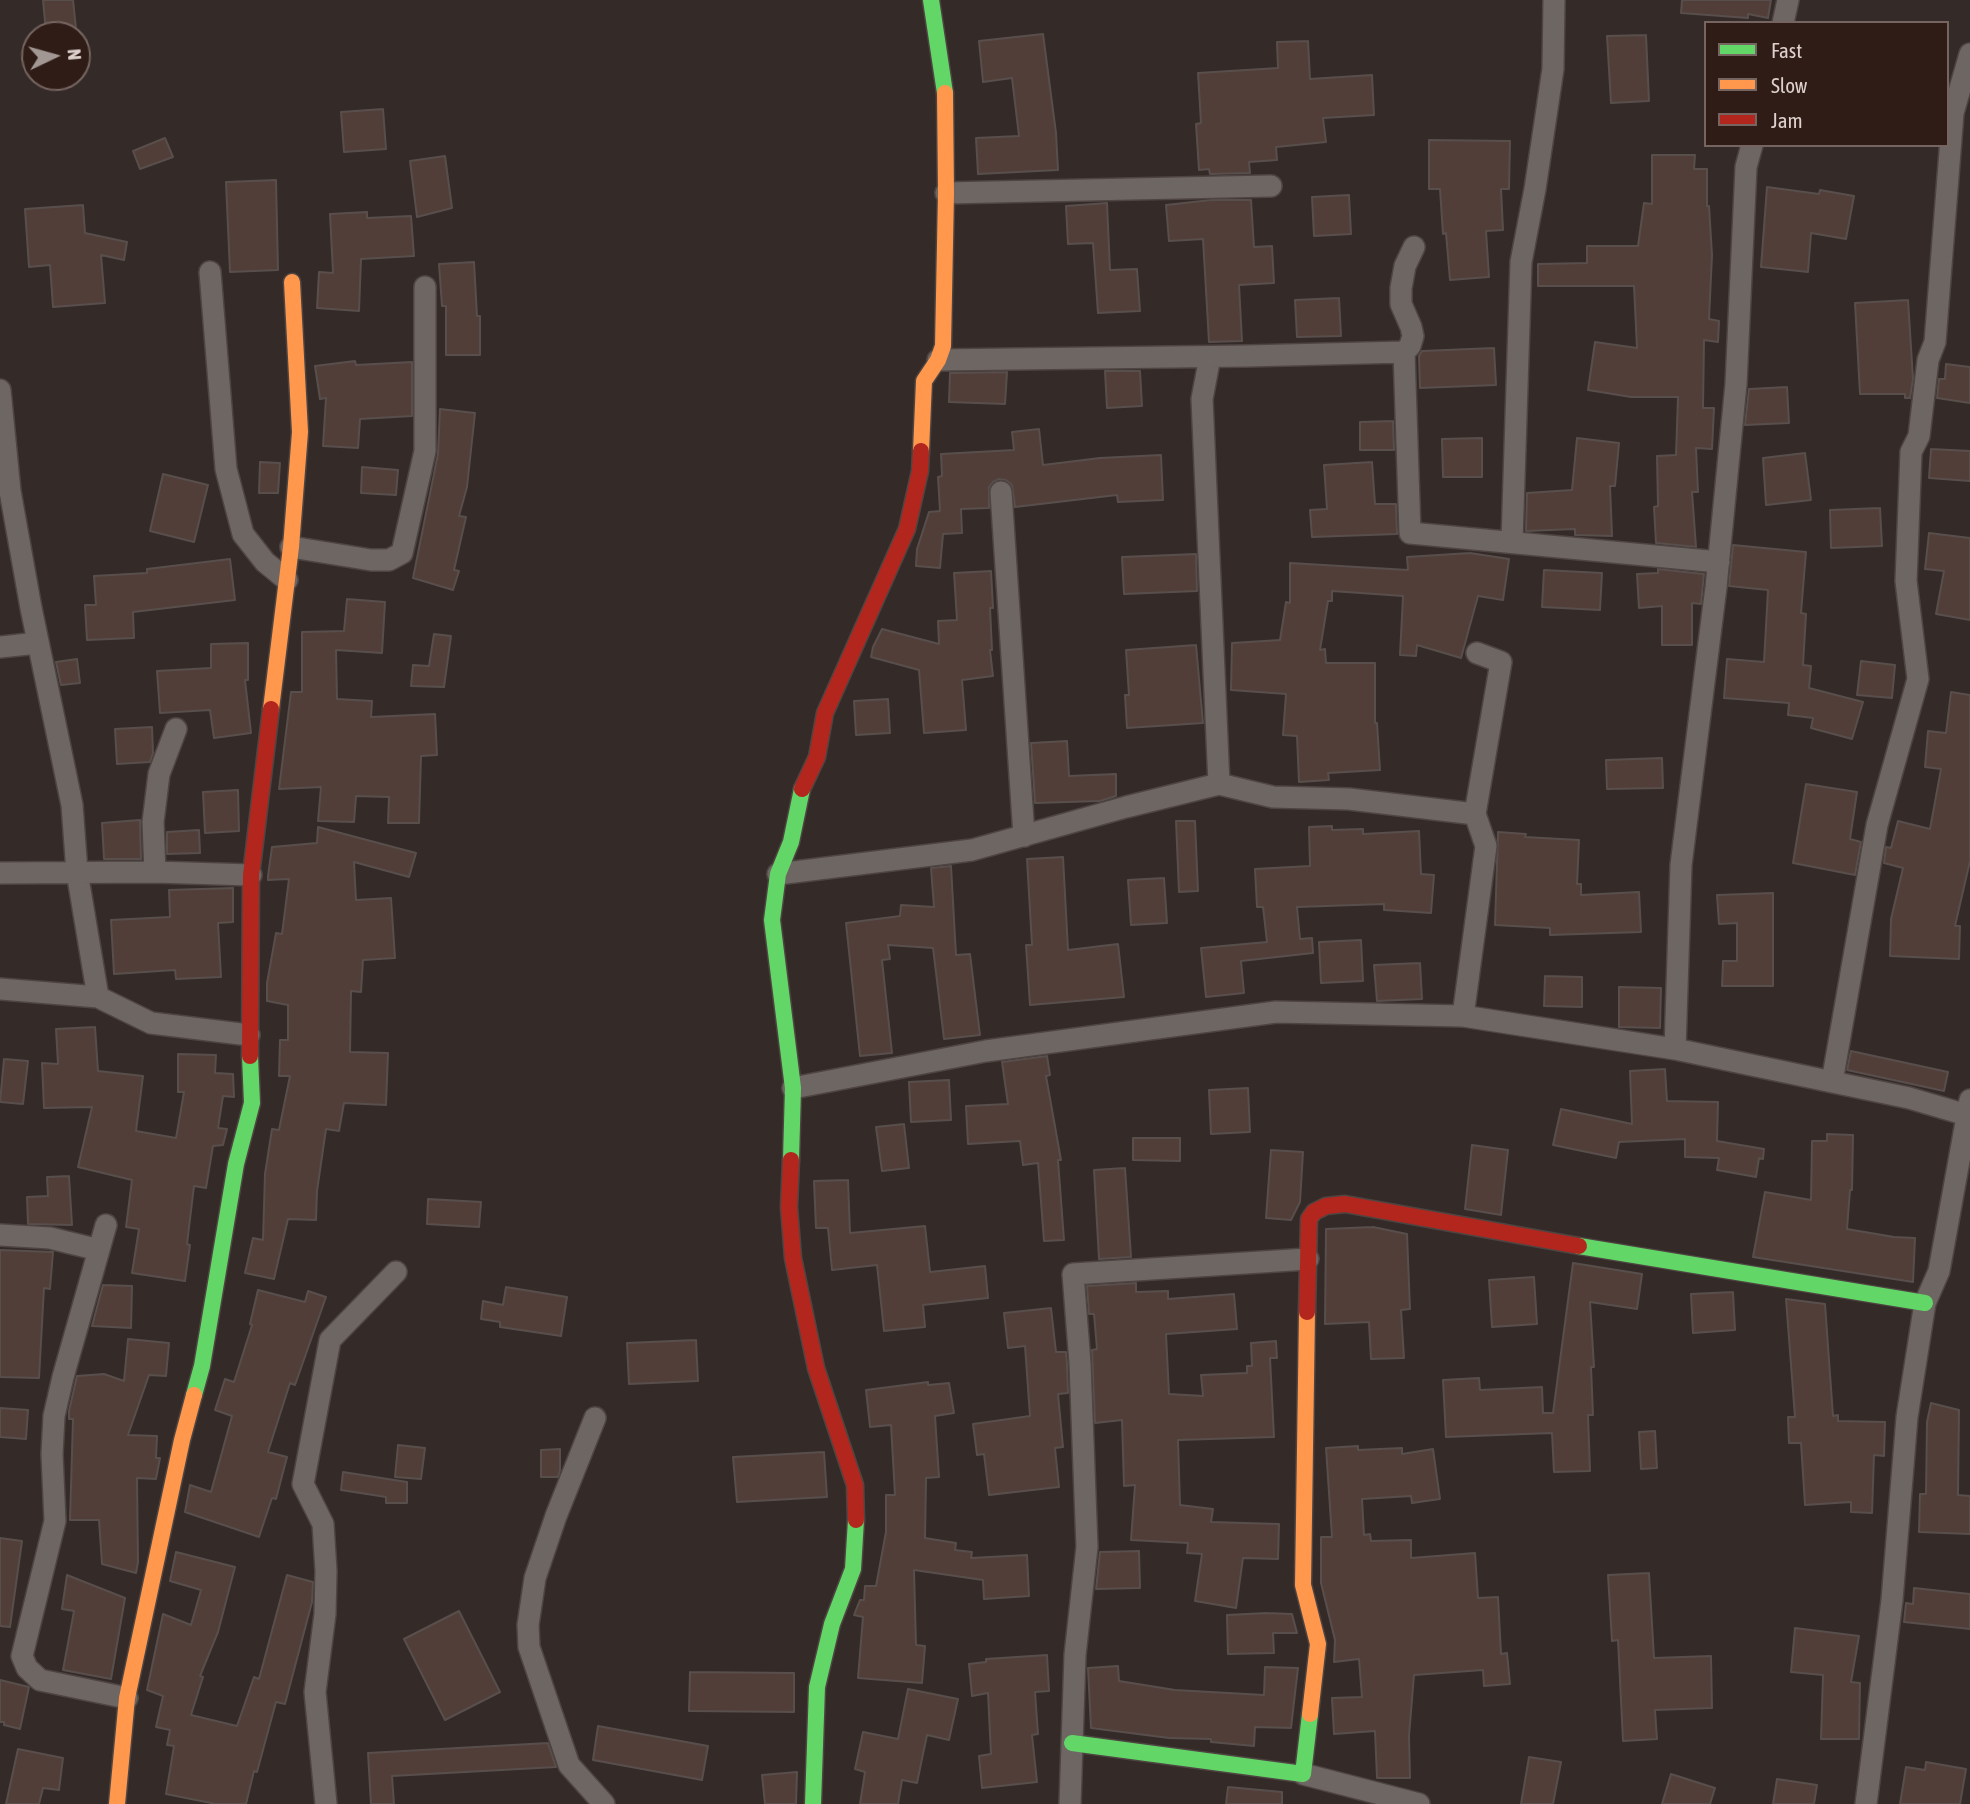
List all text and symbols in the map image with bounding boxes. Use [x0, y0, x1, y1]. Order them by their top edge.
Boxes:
north arrow [21, 21, 91, 91]
legend [1704, 21, 1949, 147]
text: Fast [1771, 38, 1802, 62]
text: N [63, 48, 86, 61]
text: Slow [1771, 73, 1807, 97]
text: Jam [1771, 108, 1803, 132]

